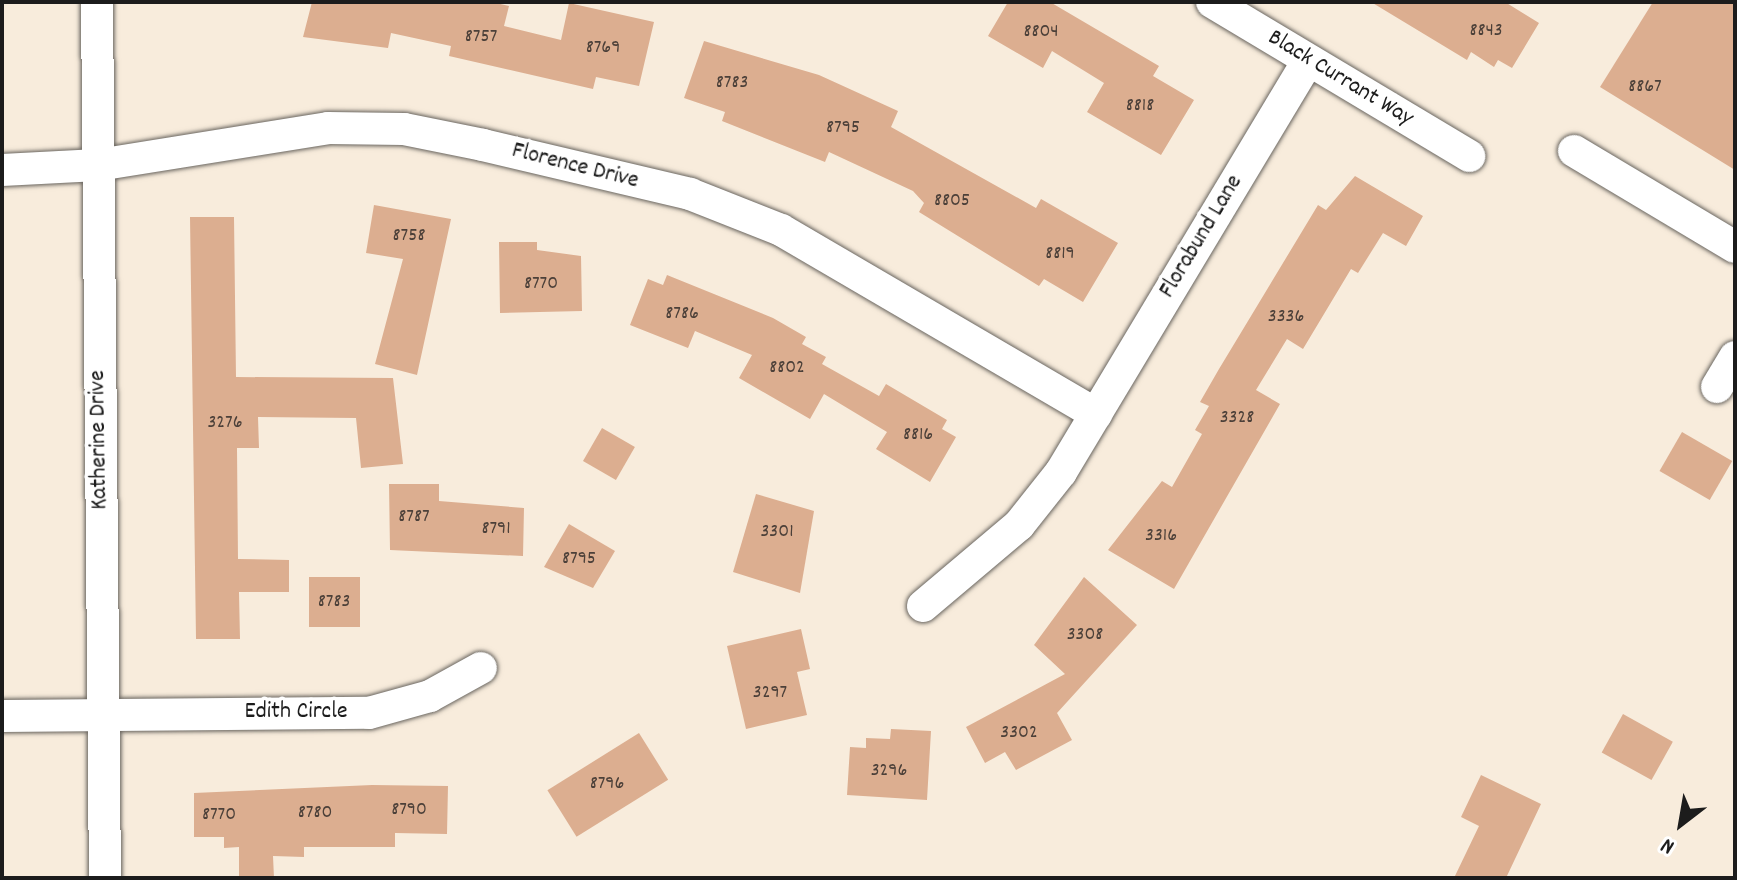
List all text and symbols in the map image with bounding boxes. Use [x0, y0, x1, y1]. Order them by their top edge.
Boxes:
house number: 8843 [1469, 19, 1503, 43]
house number: 8804 [1023, 20, 1059, 44]
street label: Black Currant Way [1262, 24, 1418, 134]
house number: 8757 [465, 25, 497, 49]
house number: 8769 [586, 36, 620, 60]
house number: 8783 [716, 71, 748, 95]
house number: 8867 [1628, 75, 1662, 99]
house number: 8818 [1126, 94, 1154, 118]
house number: 8795 [826, 116, 860, 140]
street label: Florence Drive [509, 137, 641, 197]
street label: Florabund Lane [1154, 170, 1250, 304]
house number: 8805 [934, 189, 970, 213]
house number: 8758 [393, 224, 425, 248]
house number: 8819 [1045, 242, 1075, 266]
house number: 8770 [524, 272, 558, 296]
house number: 8786 [665, 302, 699, 326]
house number: 3336 [1268, 305, 1304, 329]
house number: 8802 [769, 356, 805, 380]
street label: Katherine Drive [84, 370, 116, 510]
house number: 3328 [1220, 406, 1254, 430]
house number: 3276 [207, 411, 243, 435]
house number: 8816 [903, 423, 933, 447]
house number: 8787 [398, 505, 430, 529]
house number: 8791 [481, 517, 511, 541]
house number: 3301 [760, 520, 794, 544]
house number: 3316 [1145, 524, 1177, 548]
house number: 8795 [562, 547, 596, 571]
house number: 8783 [318, 590, 350, 614]
house number: 3308 [1067, 623, 1103, 647]
house number: 3297 [753, 681, 787, 705]
street label: Edith Circle [245, 699, 347, 727]
house number: 3302 [1000, 721, 1038, 745]
house number: 3296 [871, 759, 907, 783]
house number: 8796 [590, 772, 624, 796]
north arrow [1641, 784, 1721, 864]
house number: 8790 [391, 798, 427, 822]
house number: 8780 [298, 801, 332, 825]
house number: 8770 [202, 803, 236, 827]
text: N [1656, 829, 1681, 861]

